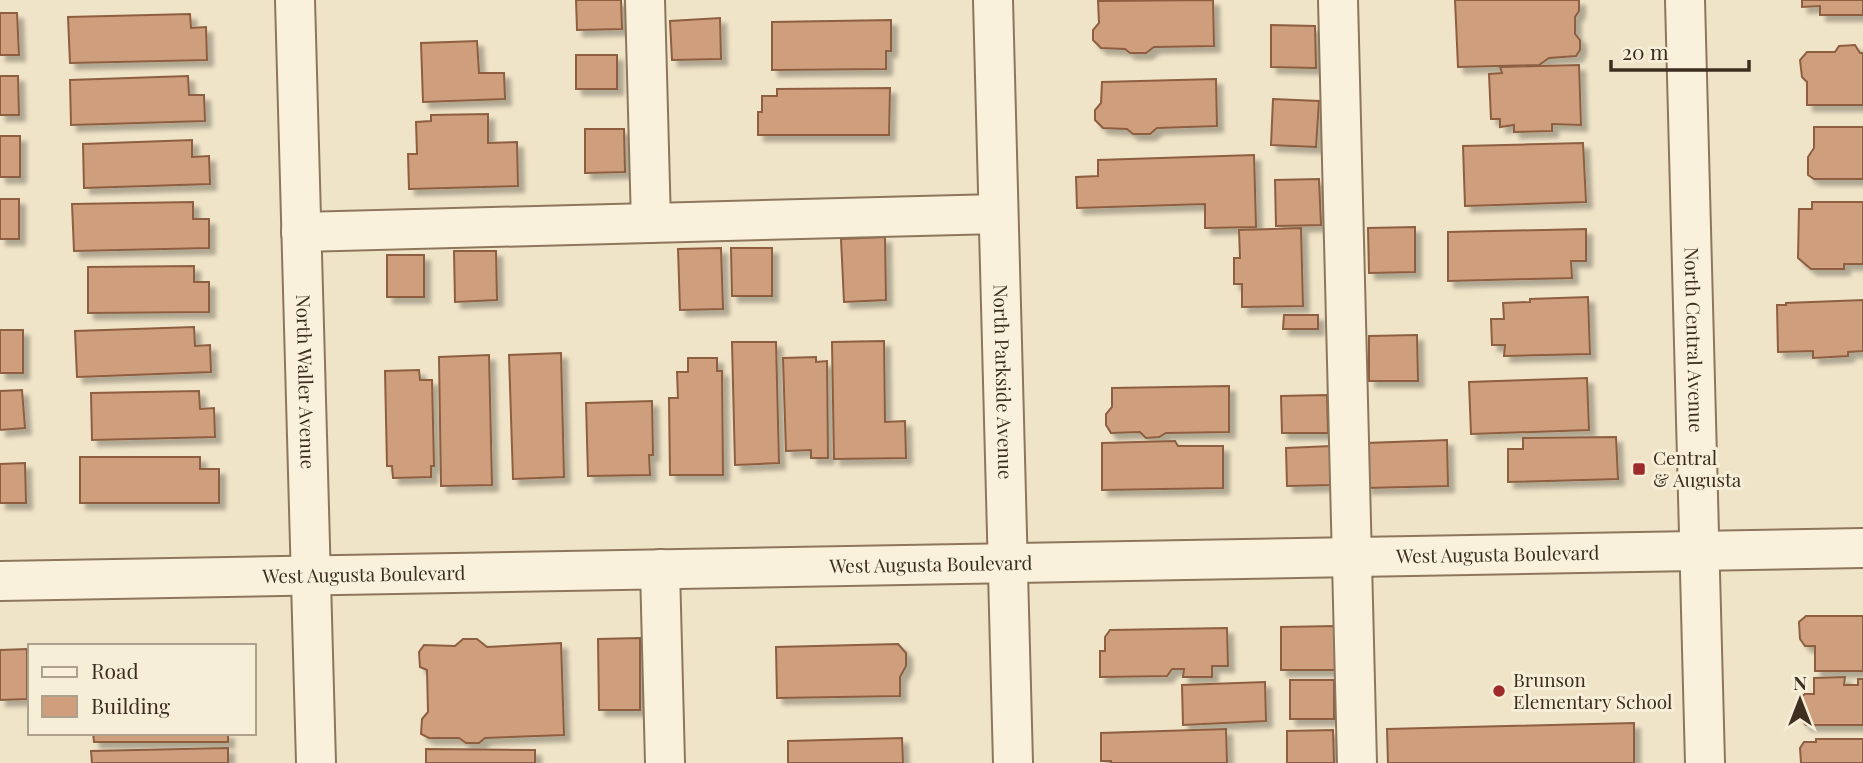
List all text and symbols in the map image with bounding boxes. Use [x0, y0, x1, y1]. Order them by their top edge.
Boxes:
scale bar [1611, 28, 1749, 72]
text: 20 m [1622, 37, 1669, 65]
street label: North Central Avenue [1679, 247, 1710, 433]
street label: North Parkside Avenue [988, 284, 1020, 480]
street label: North Waller Avenue [291, 294, 322, 470]
place label: Central & Augusta [1653, 444, 1742, 492]
marker: Central & Augusta [1631, 461, 1647, 477]
street label: West Augusta Boulevard [1395, 539, 1600, 568]
street label: West Augusta Boulevard [828, 549, 1033, 578]
street label: West Augusta Boulevard [261, 559, 466, 588]
legend [28, 644, 256, 735]
text: Road [91, 656, 139, 684]
north arrow [1765, 665, 1835, 735]
place label: Brunson Elementary School [1513, 666, 1673, 714]
text: N [1793, 669, 1807, 695]
marker: Brunson Elementary School [1491, 683, 1507, 699]
text: Building [91, 691, 170, 719]

